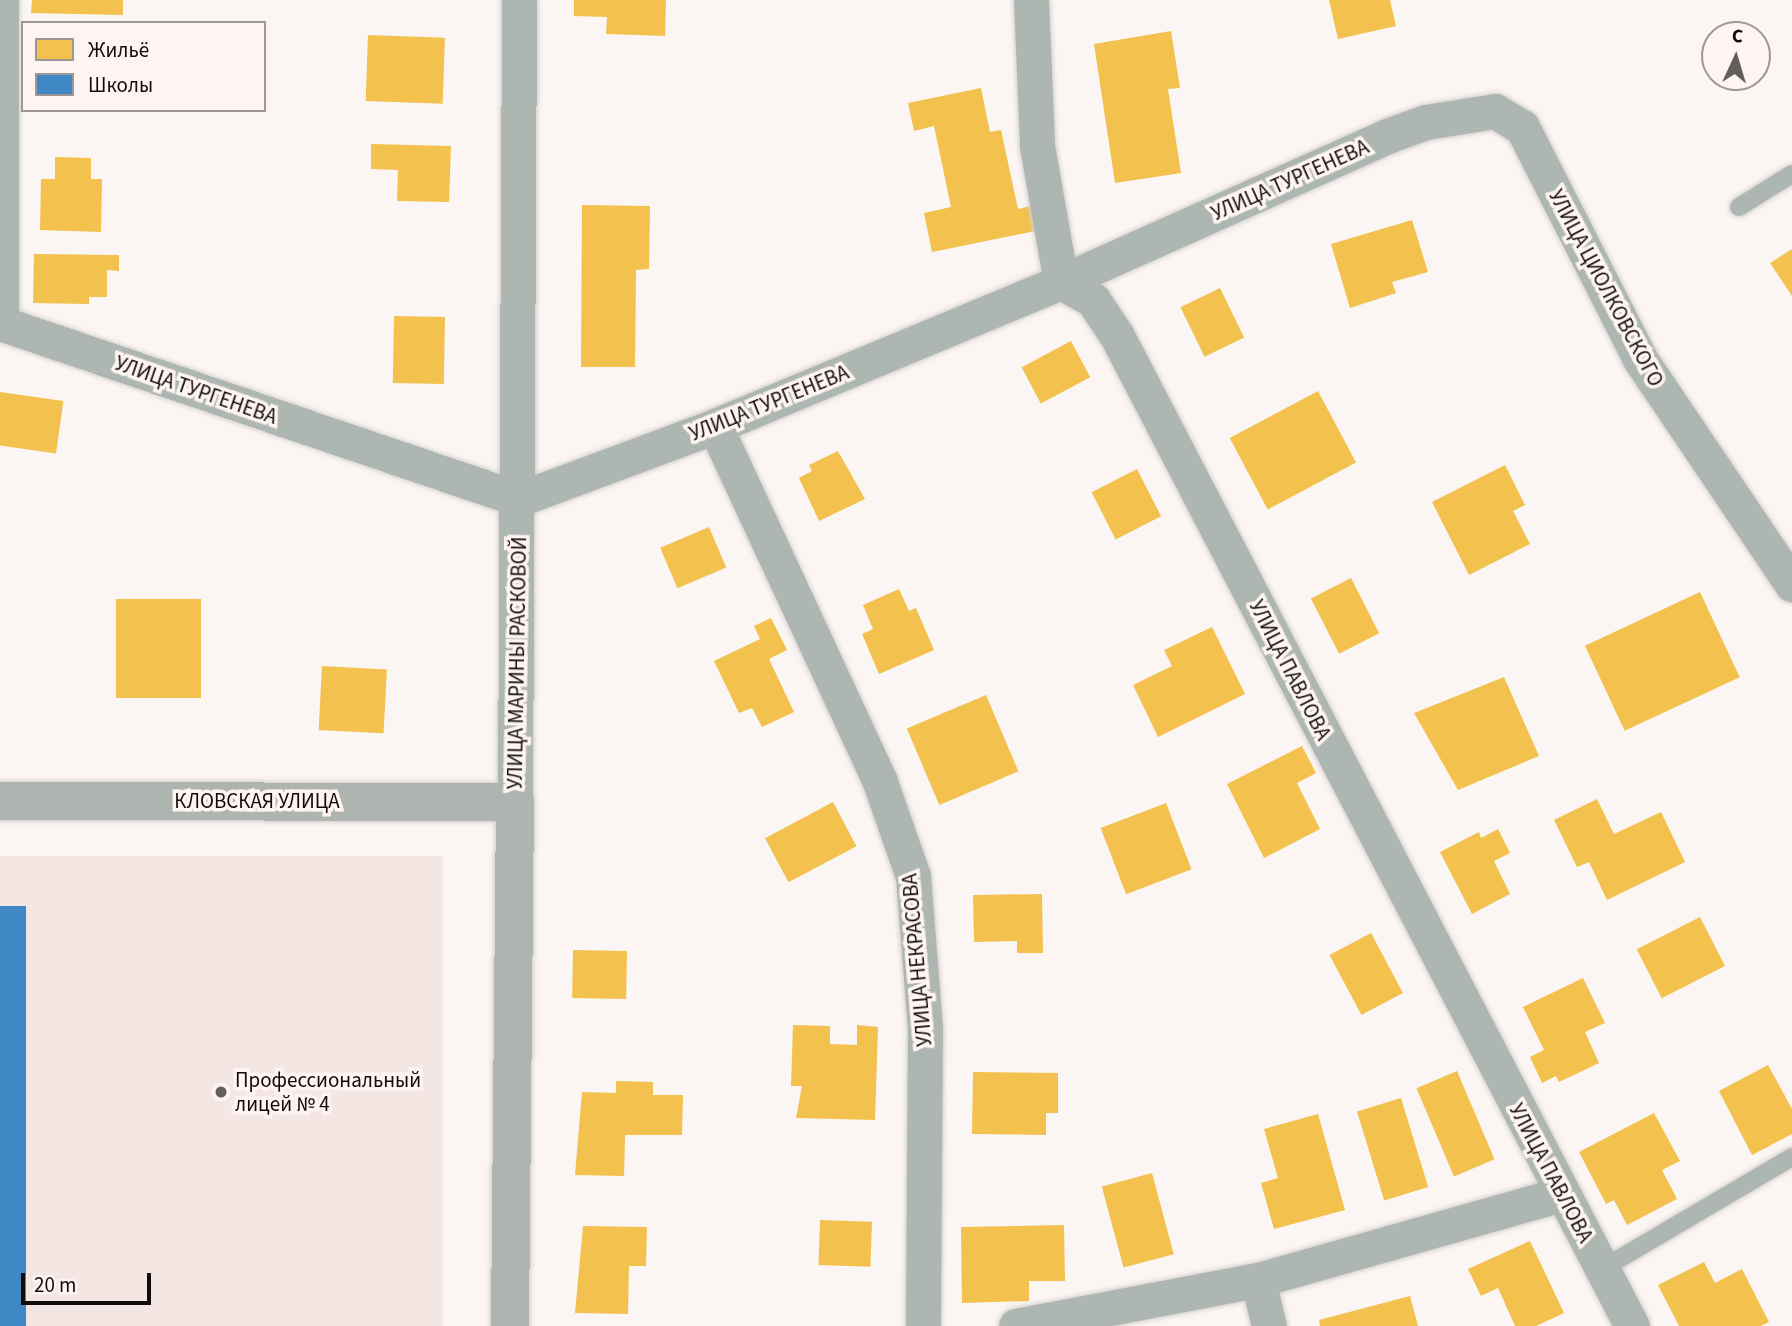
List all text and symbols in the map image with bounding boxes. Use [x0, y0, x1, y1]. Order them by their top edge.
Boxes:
legend [21, 21, 266, 112]
north arrow [1701, 21, 1771, 91]
text: С [1731, 23, 1744, 50]
text: Жильё [88, 35, 149, 65]
text: Школы [88, 70, 153, 100]
street label: УЛИЦА ТУРГЕНЕВА [1207, 134, 1373, 226]
street label: УЛИЦА ЦИОЛКОВСКОГО [1543, 185, 1669, 391]
street label: УЛИЦА ТУРГЕНЕВА [112, 350, 280, 430]
street label: УЛИЦА ТУРГЕНЕВА [686, 360, 852, 446]
street label: УЛИЦА МАРИНЫ РАСКОВОЙ [502, 536, 532, 790]
street label: УЛИЦА ПАВЛОВА [1244, 596, 1336, 744]
street label: КЛОВСКАЯ УЛИЦА [174, 788, 340, 814]
street label: УЛИЦА НЕКРАСОВА [897, 872, 937, 1048]
place label: Профессиональный лицей № 4 [235, 1067, 421, 1117]
marker: Профессиональный лицей № 4 [213, 1084, 229, 1100]
street label: УЛИЦА ПАВЛОВА [1504, 1099, 1598, 1247]
scale bar [24, 1260, 154, 1304]
text: 20 m [34, 1270, 76, 1300]

